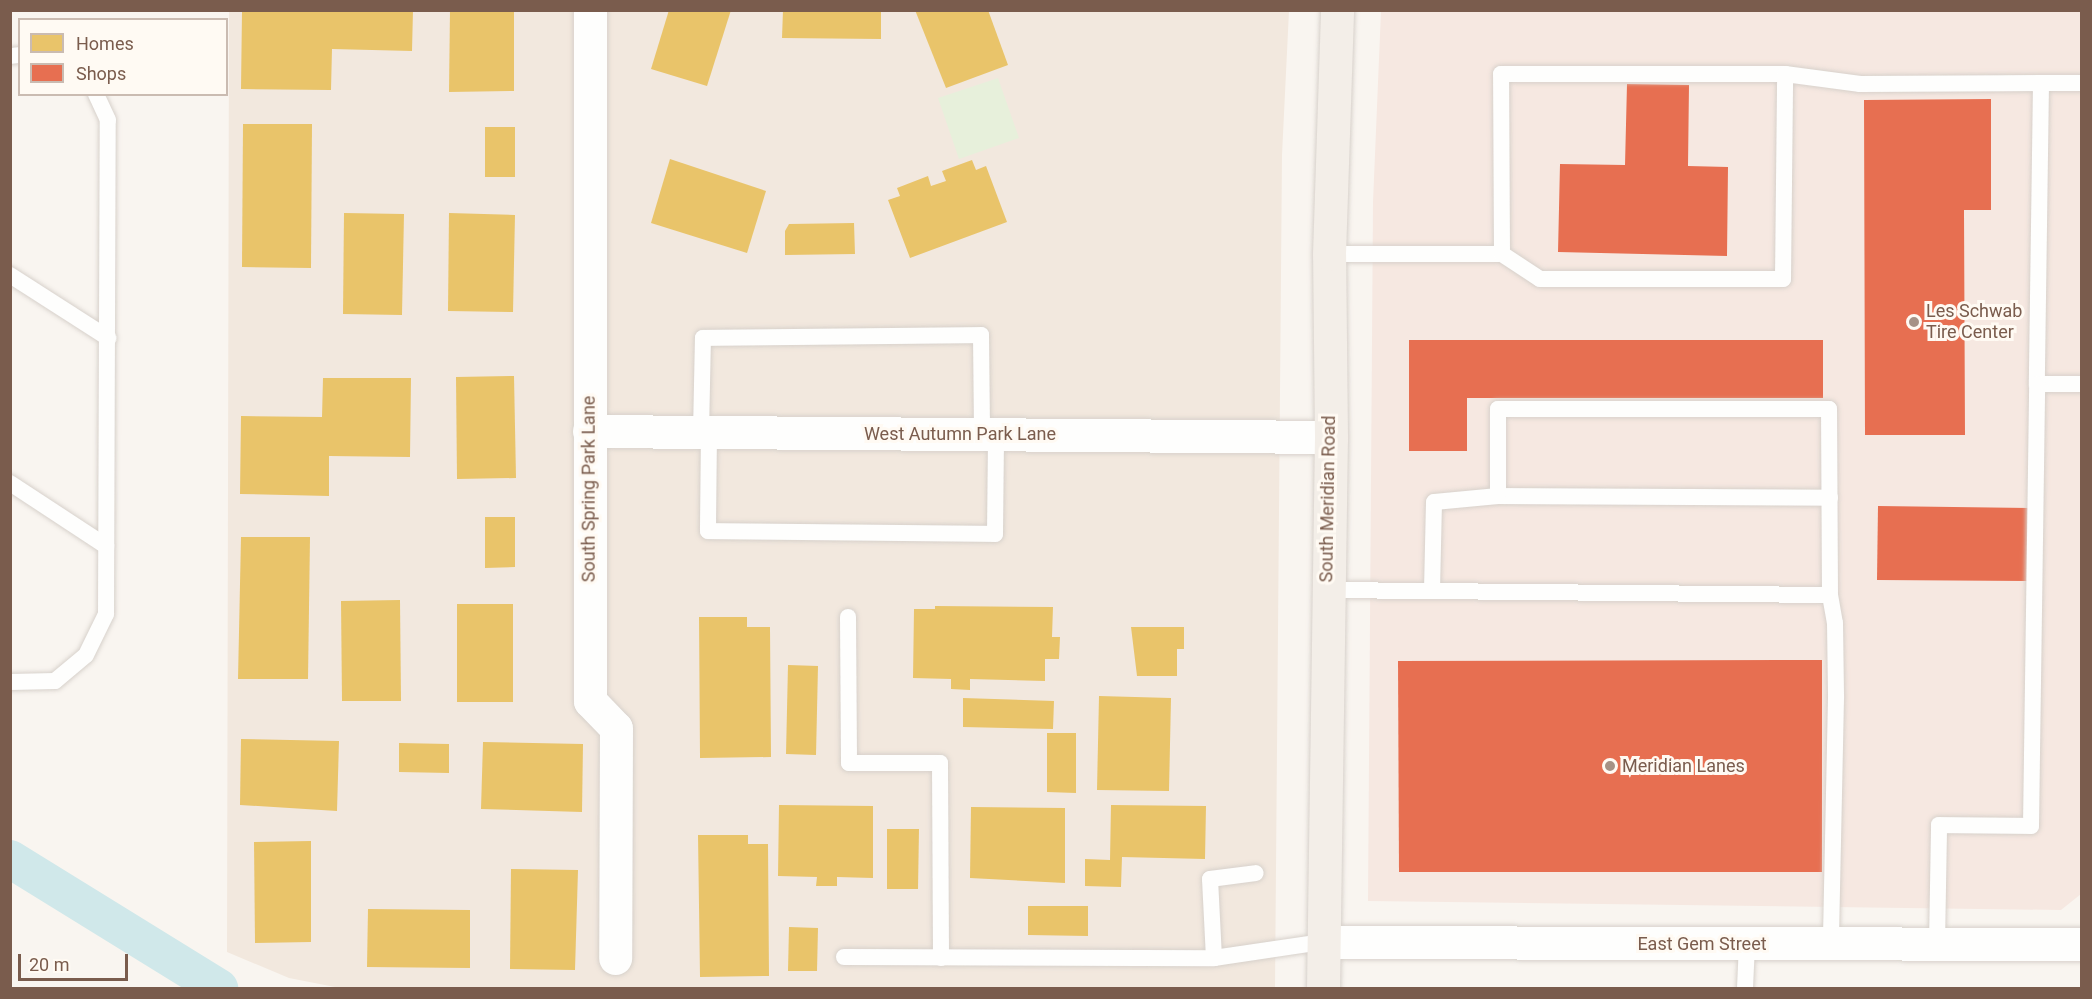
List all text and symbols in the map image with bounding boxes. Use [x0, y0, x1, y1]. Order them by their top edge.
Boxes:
legend [18, 18, 228, 96]
text: Homes [76, 33, 134, 54]
text: Shops [76, 63, 126, 84]
place label: Les Schwab Tire Center [1926, 301, 2022, 344]
marker: Les Schwab Tire Center [1907, 315, 1921, 329]
street label: South Spring Park Lane [578, 396, 600, 582]
street label: South Meridian Road [1316, 415, 1340, 583]
street label: West Autumn Park Lane [864, 423, 1056, 445]
place label: Meridian Lanes [1622, 755, 1745, 777]
marker: Meridian Lanes [1603, 759, 1617, 773]
street label: East Gem Street [1637, 933, 1767, 955]
scale bar [21, 942, 130, 980]
text: 20 m [29, 954, 69, 975]

